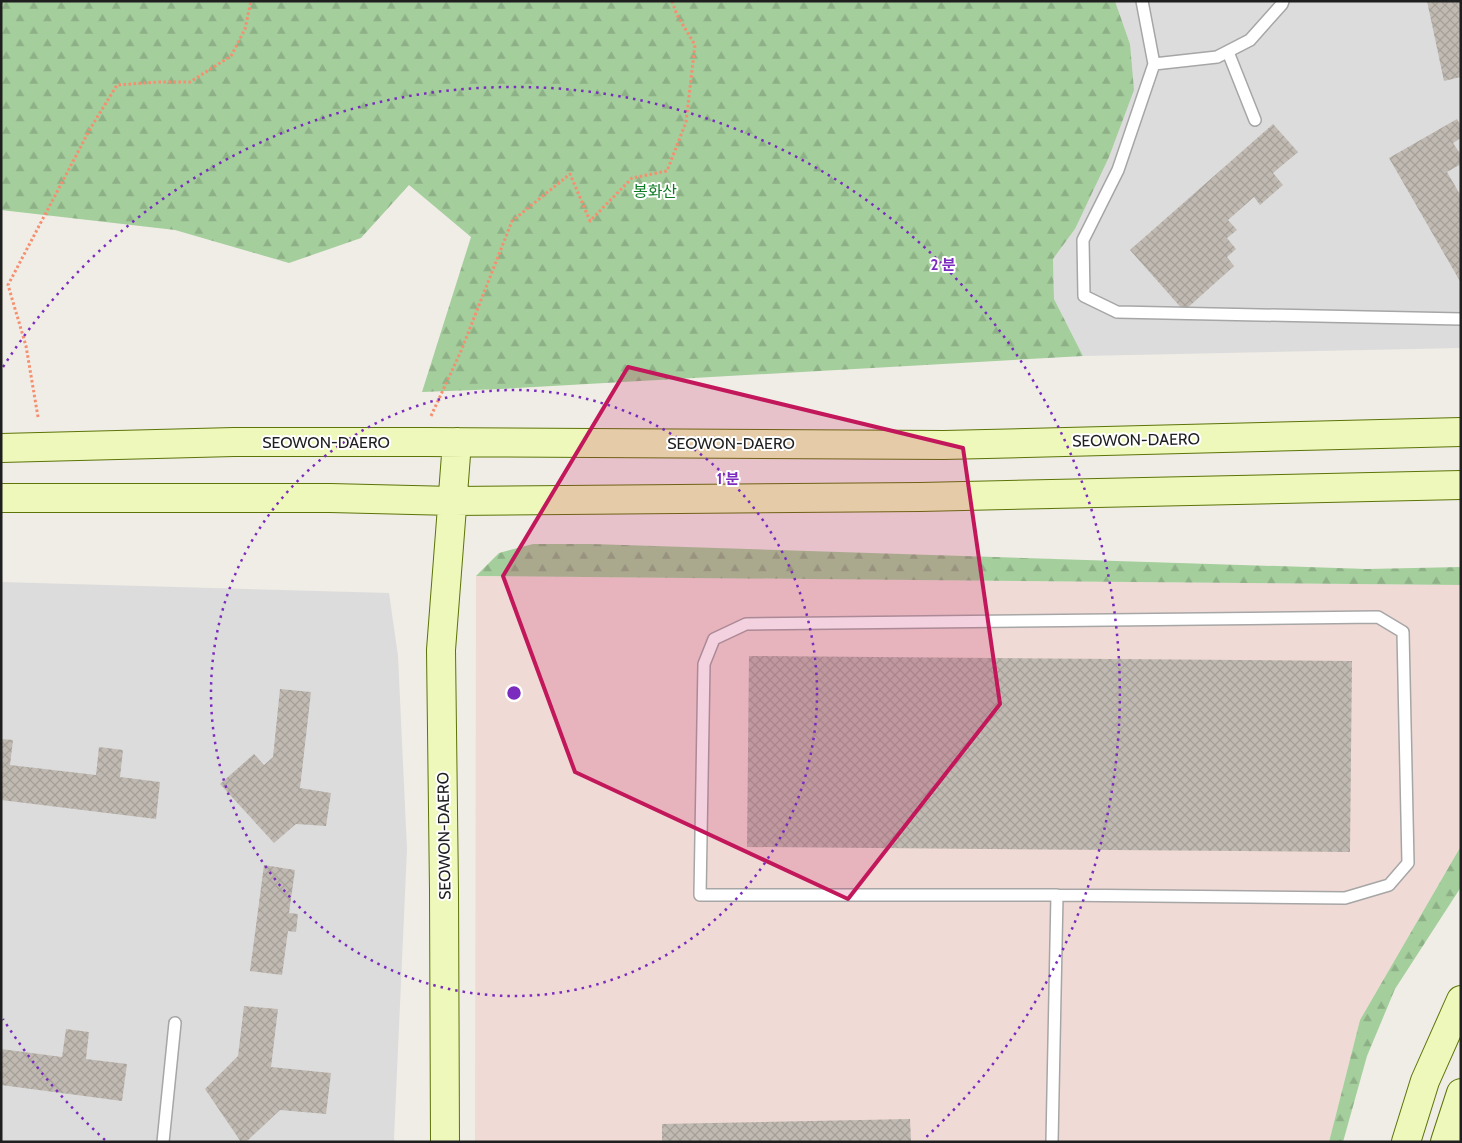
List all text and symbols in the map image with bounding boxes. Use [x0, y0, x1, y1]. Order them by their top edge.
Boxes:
park label: 봉화산 [633, 182, 677, 201]
text: 2 분 [930, 256, 956, 274]
street label: SEOWON-DAERO [1072, 429, 1200, 451]
street label: SEOWON-DAERO [262, 433, 390, 452]
street label: SEOWON-DAERO [667, 434, 795, 453]
text: 1 분 [717, 470, 740, 488]
centre of rings [505, 684, 523, 702]
street label: SEOWON-DAERO [433, 772, 455, 900]

